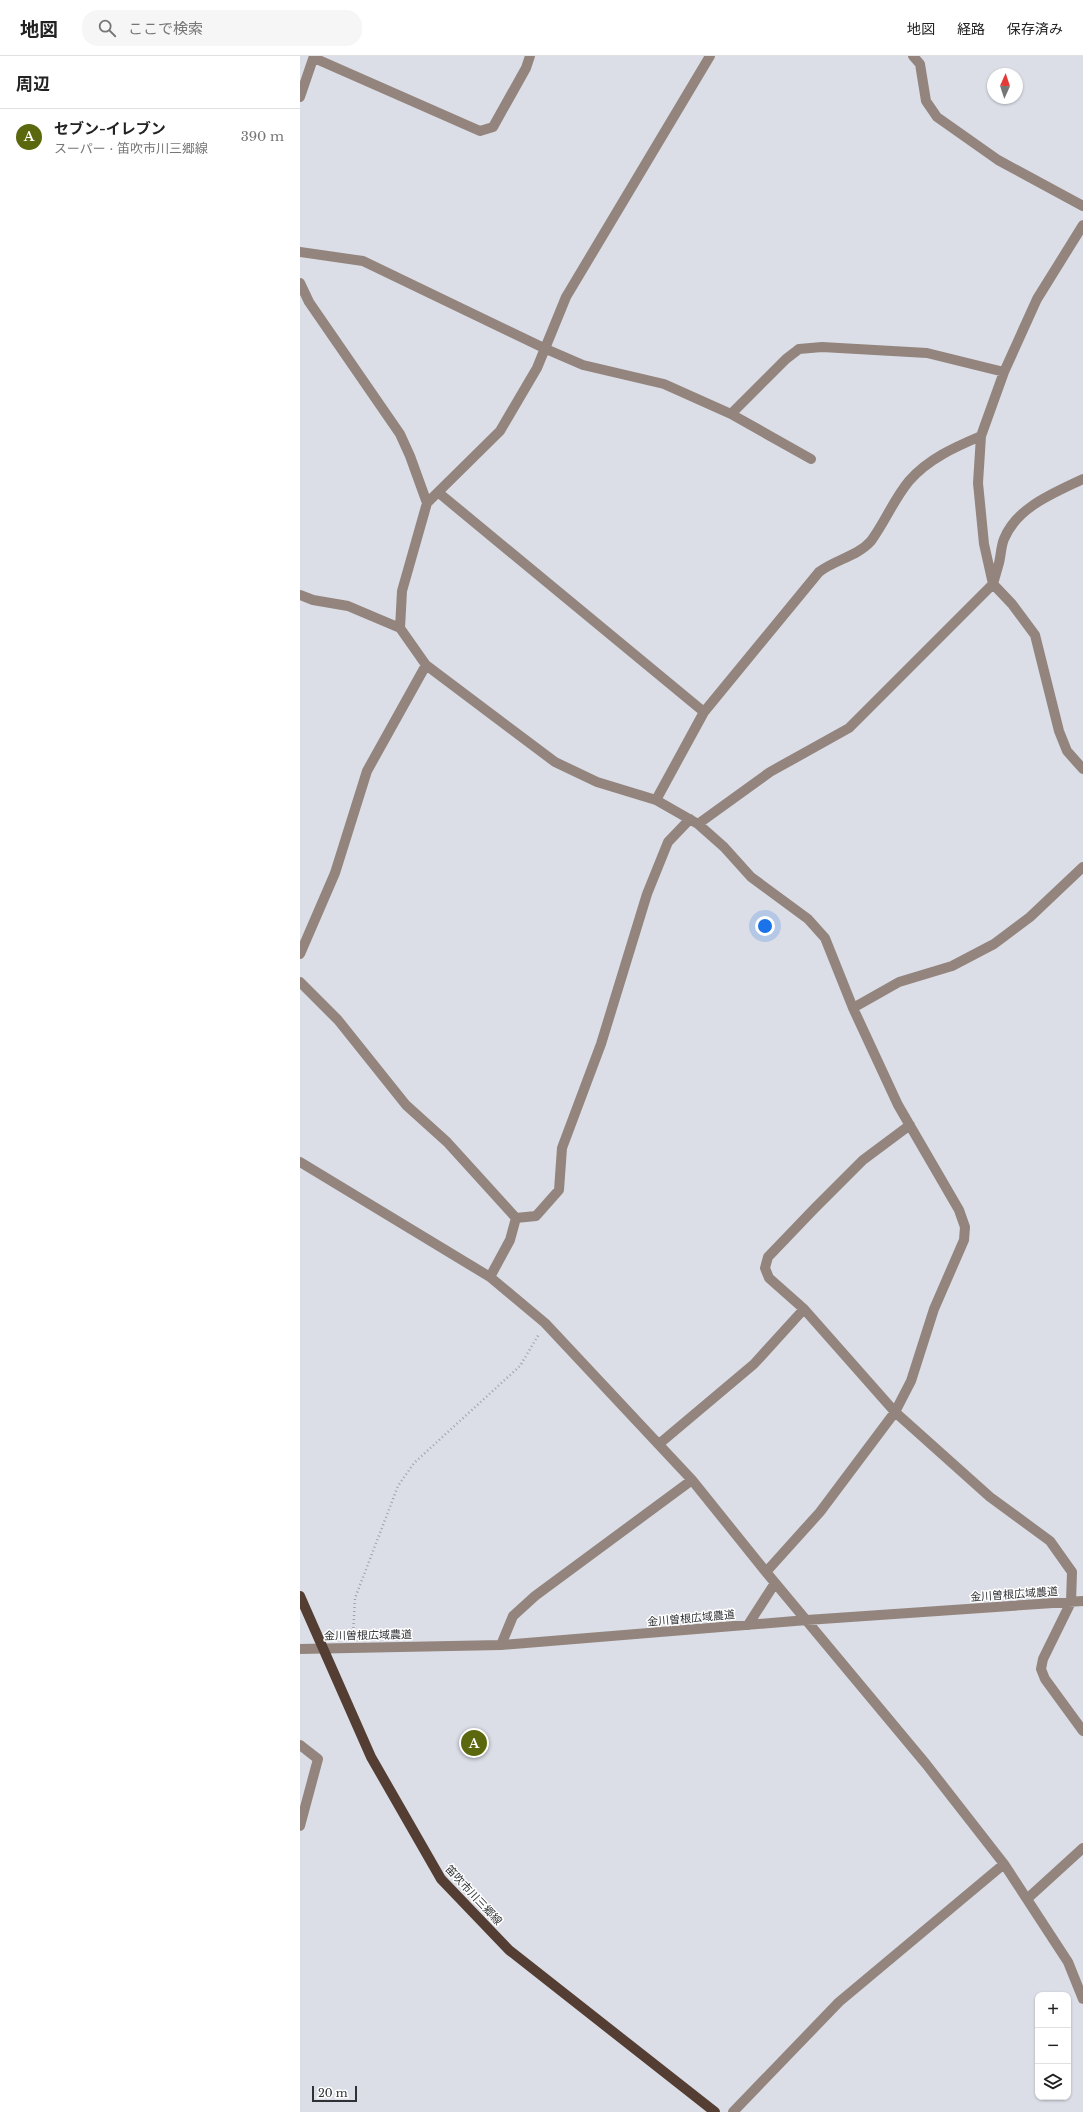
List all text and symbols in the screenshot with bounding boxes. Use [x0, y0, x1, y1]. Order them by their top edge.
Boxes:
search box [82, 10, 362, 46]
icon: search [96, 17, 118, 39]
text: 地図 [20, 18, 58, 41]
text: ここで検索 [128, 19, 203, 38]
text: 地図 [907, 20, 935, 38]
text: 経路 [957, 20, 985, 38]
text: 保存済み [1007, 20, 1063, 38]
north arrow [987, 68, 1023, 104]
text: 周辺 [16, 74, 50, 95]
text: セブン-イレブン [54, 119, 166, 138]
text: A [24, 128, 34, 145]
text: 390 m [241, 128, 284, 145]
text: スーパー · 笛吹市川三郷線 [54, 140, 208, 157]
your location [755, 916, 775, 936]
street label: 金川曽根広域農道 [970, 1584, 1058, 1604]
street label: 金川曽根広域農道 [647, 1607, 735, 1629]
street label: 金川曽根広域農道 [324, 1627, 412, 1643]
pin: A [461, 1728, 487, 1758]
street label: 笛吹市川三郷線 [443, 1862, 505, 1928]
map controls [1035, 1992, 1071, 2100]
button: + [1035, 1992, 1071, 2028]
button: − [1035, 2028, 1071, 2064]
button: layers [1035, 2064, 1071, 2100]
scale bar [312, 2084, 357, 2103]
text: 20 m [318, 2086, 348, 2100]

